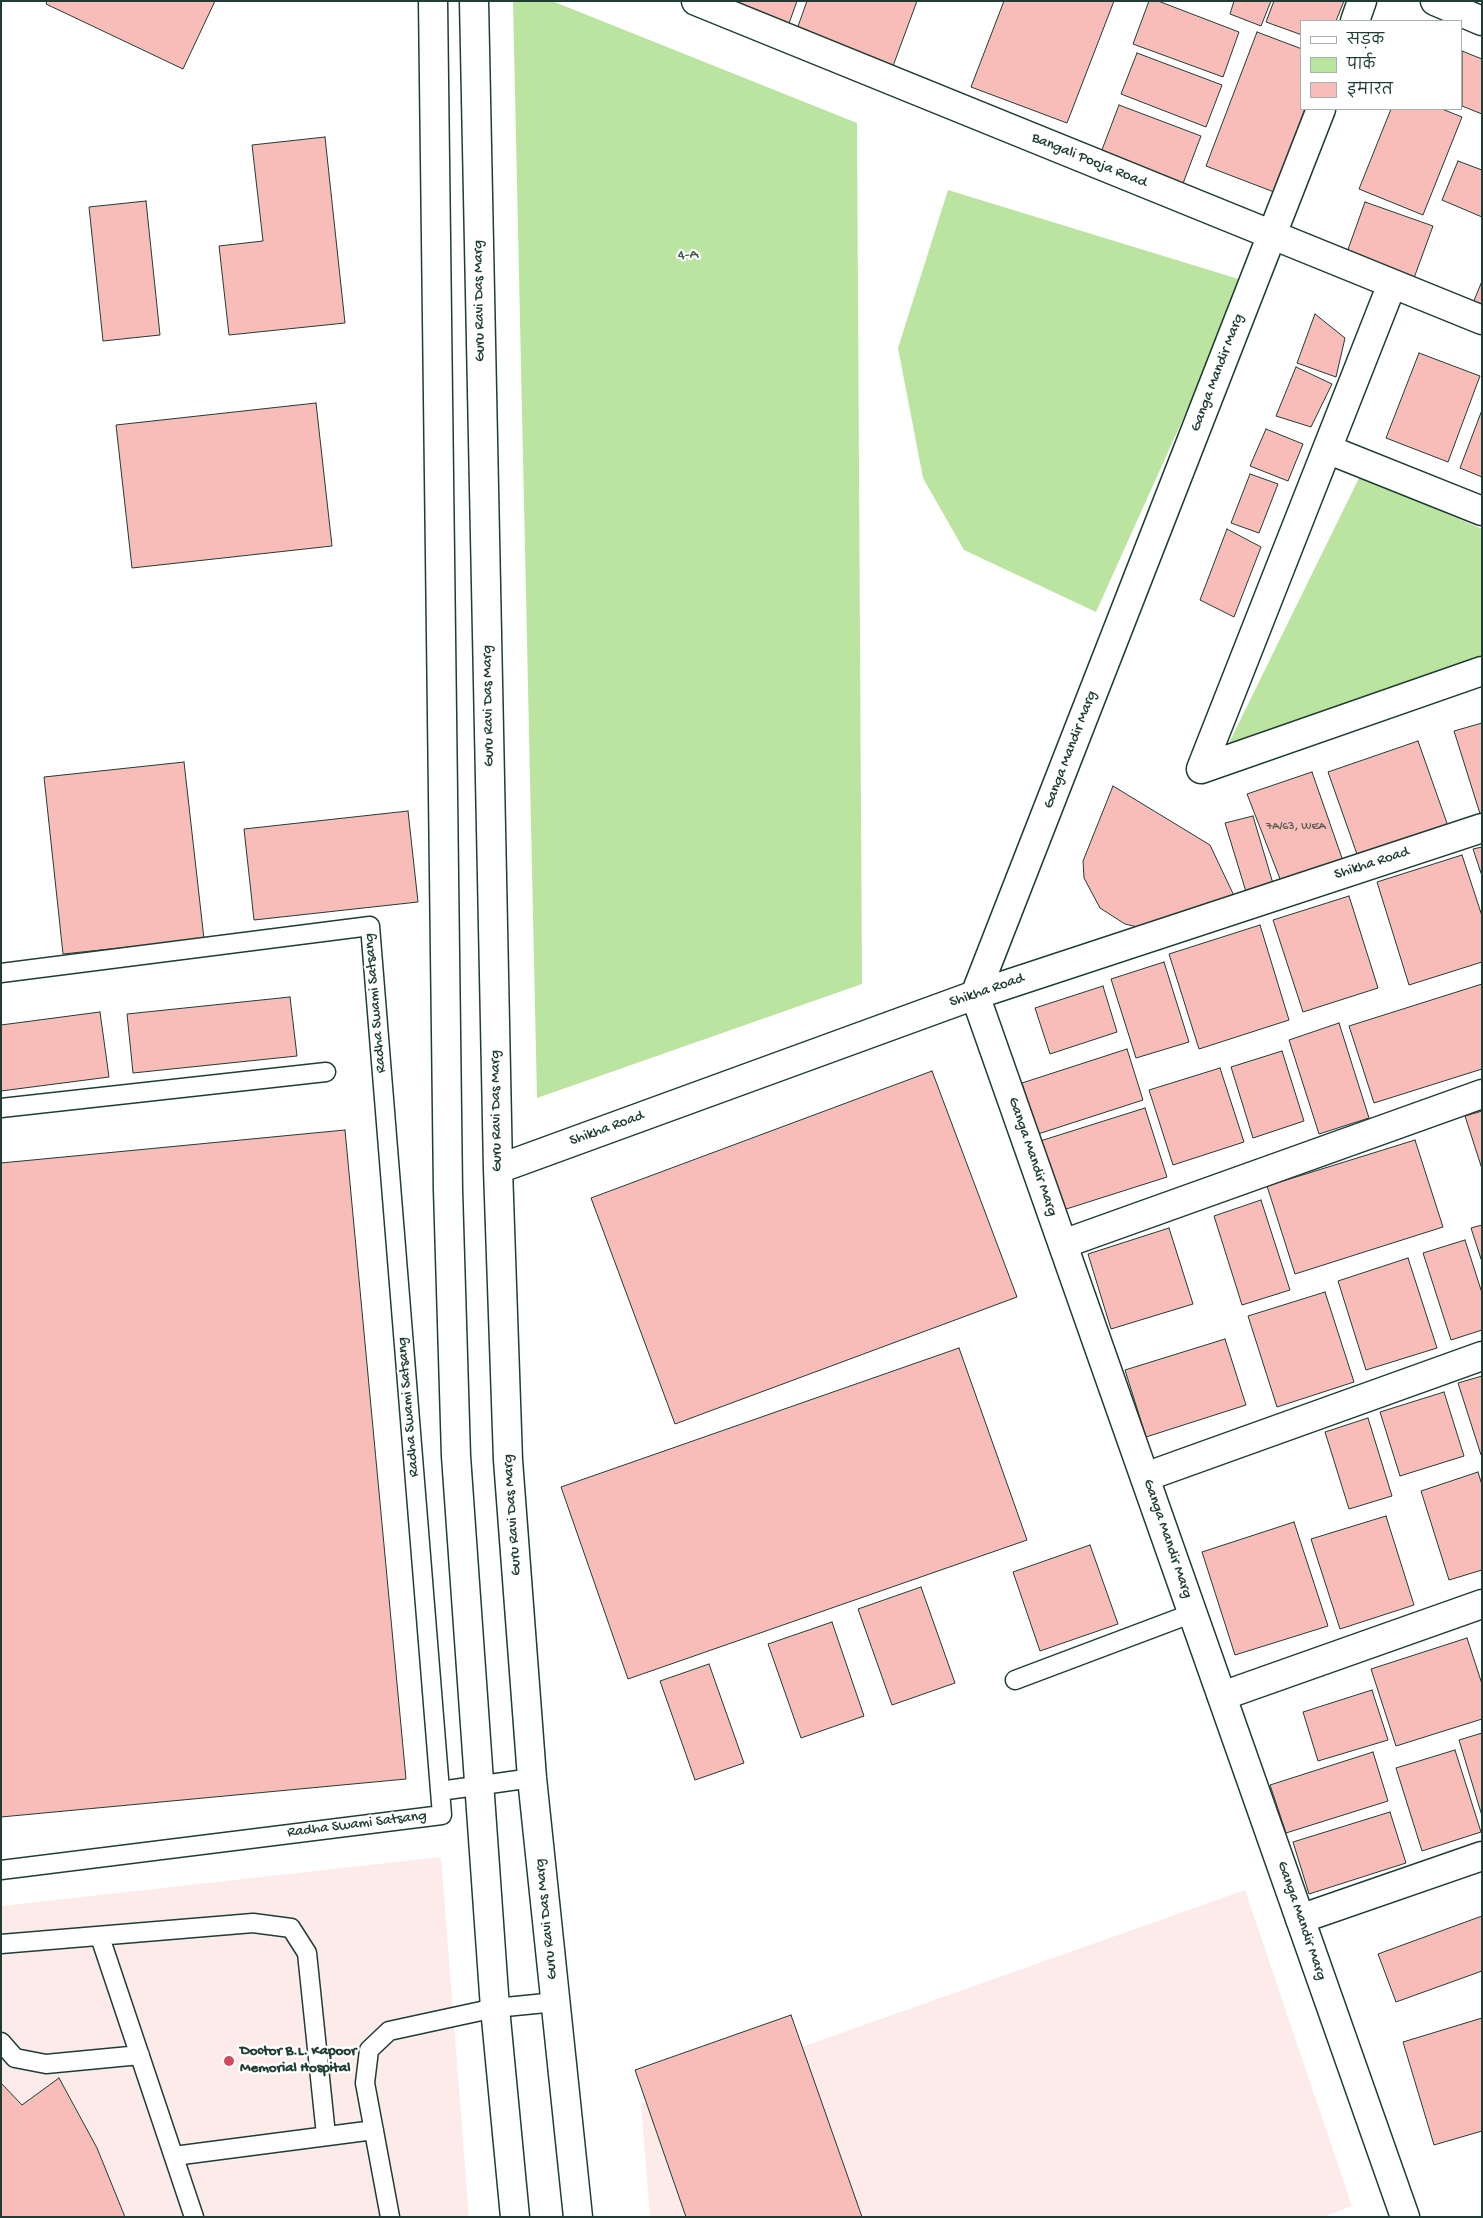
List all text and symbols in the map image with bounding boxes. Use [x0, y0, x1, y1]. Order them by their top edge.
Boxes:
legend [1300, 20, 1463, 110]
text: सड़क [1347, 32, 1384, 50]
text: पार्क [1347, 57, 1375, 75]
text: इमारत [1347, 82, 1393, 100]
street label: Bangali Pooja Road [1029, 130, 1149, 192]
street label: Guru Ravi Das Marg [470, 240, 490, 362]
park label: 4-A [678, 247, 698, 265]
street label: Ganga Mandir Marg [1187, 312, 1249, 434]
street label: Guru Ravi Das Marg [479, 645, 499, 767]
street label: Ganga Mandir Marg [1040, 689, 1102, 811]
house number: 7A/63, WEA [1266, 820, 1326, 834]
street label: Shikha Road [1332, 843, 1412, 885]
street label: Radha Swami Satsang [361, 932, 391, 1074]
street label: Shikha Road [947, 970, 1027, 1012]
street label: Guru Ravi Das Marg [487, 1050, 507, 1172]
street label: Ganga Mandir Marg [1003, 1095, 1061, 1219]
street label: Shikha Road [567, 1107, 647, 1151]
street label: Radha Swami Satsang [394, 1336, 424, 1478]
street label: Guru Ravi Das Marg [500, 1454, 526, 1576]
street label: Ganga Mandir Marg [1138, 1477, 1196, 1601]
street label: Radha Swami Satsang [286, 1808, 428, 1842]
street label: Guru Ravi Das Marg [532, 1858, 562, 1980]
street label: Ganga Mandir Marg [1272, 1859, 1330, 1983]
place label: Doctor B.L. Kapoor Memorial Hospital [240, 2043, 356, 2078]
marker: Doctor B.L. Kapoor Memorial Hospital [222, 2054, 236, 2068]

